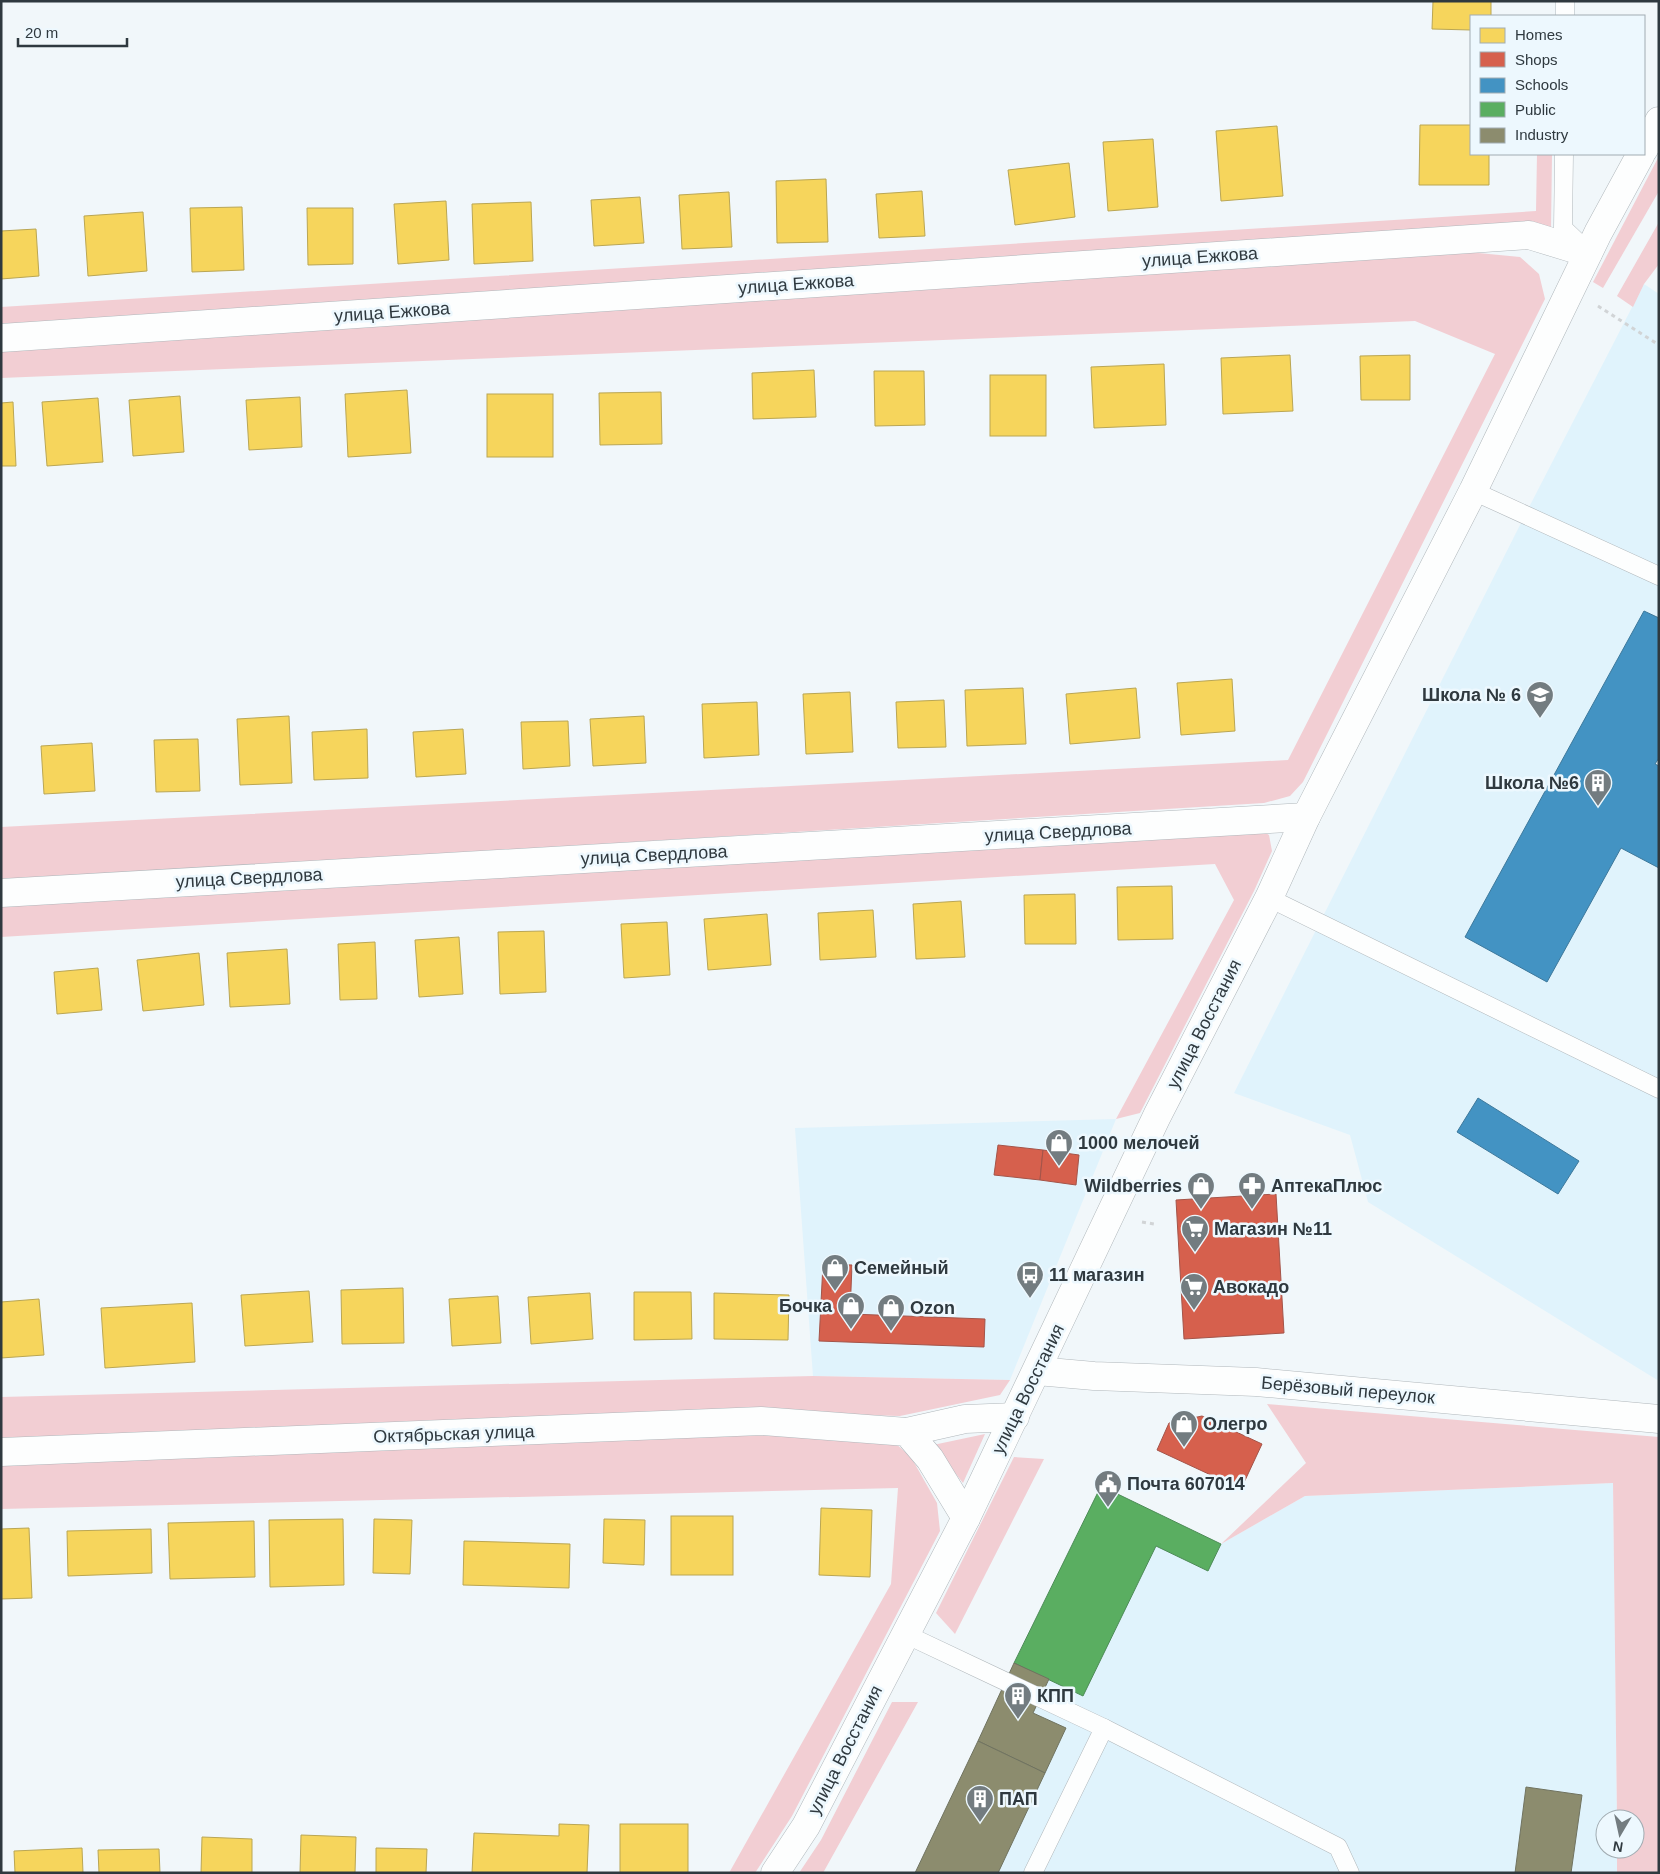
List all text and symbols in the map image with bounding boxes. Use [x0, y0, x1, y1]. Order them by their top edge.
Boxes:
scale bar [18, 15, 126, 47]
legend [1470, 15, 1645, 155]
text: 20 m [25, 24, 58, 41]
text: Homes [1515, 26, 1563, 43]
text: Shops [1515, 51, 1558, 68]
text: Schools [1515, 76, 1568, 93]
text: Public [1515, 101, 1556, 118]
text: Industry [1515, 126, 1569, 143]
street label: улица Ежкова [1141, 243, 1260, 271]
street label: улица Ежкова [737, 270, 856, 298]
street label: улица Ежкова [333, 298, 452, 326]
school or university icon: Школа № 6 [1525, 680, 1555, 719]
place label: Школа № 6 [1422, 685, 1521, 705]
building icon: Школа №6 [1583, 768, 1613, 807]
place label: Школа №6 [1485, 773, 1579, 793]
street label: улица Свердлова [984, 818, 1133, 846]
street label: улица Свердлова [580, 841, 729, 869]
street label: улица Свердлова [175, 864, 324, 892]
street label: улица Восстания [1163, 956, 1245, 1092]
shop icon: 1000 мелочей [1044, 1128, 1074, 1167]
place label: 1000 мелочей [1078, 1133, 1200, 1153]
shop icon: Wildberries [1186, 1171, 1216, 1210]
pharmacy icon: АптекаПлюс [1237, 1171, 1267, 1210]
place label: Wildberries [1084, 1176, 1182, 1196]
place label: АптекаПлюс [1271, 1176, 1382, 1196]
supermarket icon: Магазин №11 [1180, 1214, 1210, 1253]
place label: Магазин №11 [1214, 1219, 1332, 1239]
shop icon: Семейный [820, 1253, 850, 1292]
place label: Семейный [854, 1258, 948, 1278]
bus stop icon: 11 магазин [1015, 1260, 1045, 1299]
place label: 11 магазин [1049, 1265, 1145, 1285]
supermarket icon: Авокадо [1179, 1272, 1209, 1311]
place label: Авокадо [1213, 1277, 1289, 1297]
shop icon: Бочка [836, 1291, 866, 1330]
shop icon: Ozon [876, 1293, 906, 1332]
place label: Бочка [779, 1296, 833, 1316]
place label: Ozon [910, 1298, 955, 1318]
street label: улица Восстания [988, 1321, 1068, 1457]
street label: Берёзовый переулок [1260, 1372, 1436, 1408]
shop icon: Олегро [1169, 1409, 1199, 1448]
place label: Олегро [1203, 1414, 1267, 1434]
street label: Октябрьская улица [373, 1421, 536, 1447]
public building icon: Почта 607014 [1093, 1469, 1123, 1508]
place label: Почта 607014 [1127, 1474, 1245, 1494]
building icon: КПП [1003, 1681, 1033, 1720]
street label: улица Восстания [804, 1682, 886, 1818]
place label: КПП [1037, 1686, 1074, 1706]
building icon: ПАП [965, 1784, 995, 1823]
place label: ПАП [999, 1789, 1038, 1809]
north arrow [1595, 1809, 1645, 1859]
text: N [1612, 1838, 1624, 1856]

